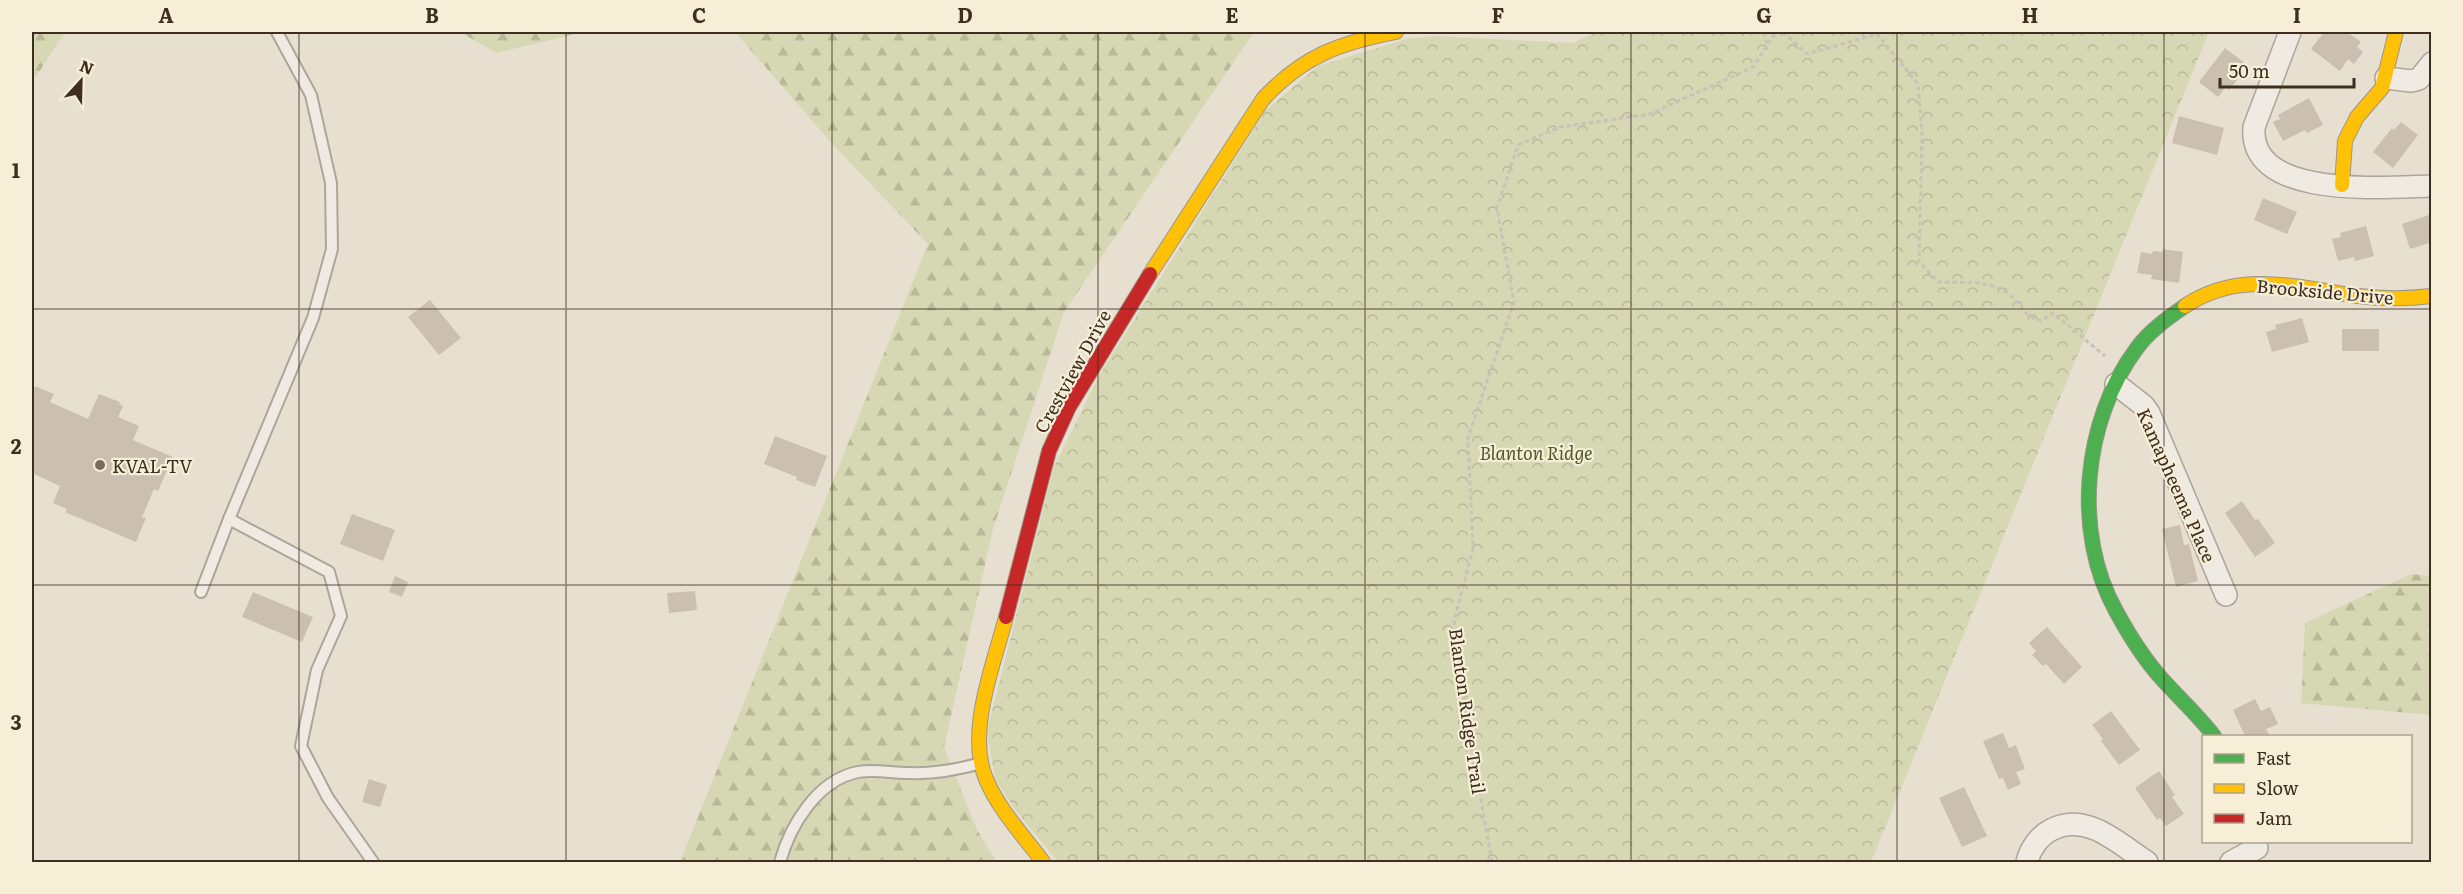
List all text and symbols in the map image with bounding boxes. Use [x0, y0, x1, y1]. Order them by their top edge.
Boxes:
text: A [158, 0, 174, 29]
text: B [425, 0, 439, 29]
text: C [692, 0, 706, 29]
text: D [957, 0, 973, 29]
text: E [1225, 0, 1239, 29]
text: F [1492, 0, 1505, 29]
text: G [1756, 0, 1772, 29]
text: H [2022, 0, 2038, 29]
text: I [2293, 0, 2301, 29]
north arrow [51, 51, 111, 111]
scale bar [2220, 51, 2354, 89]
text: N [76, 53, 98, 80]
text: 50 m [2229, 57, 2270, 84]
text: 1 [12, 154, 20, 184]
street label: Brookside Drive [2255, 272, 2395, 310]
street label: Crestview Drive [1027, 304, 1117, 438]
street label: Kamapheema Place [2131, 403, 2223, 567]
text: 2 [11, 430, 22, 460]
park label: Blanton Ridge [1479, 439, 1593, 466]
place label: KVAL-TV [112, 452, 193, 479]
marker: KVAL-TV [93, 458, 107, 472]
street label: Blanton Ridge Trail [1443, 626, 1493, 796]
text: 3 [10, 706, 22, 736]
legend [2202, 735, 2412, 843]
text: Fast [2256, 744, 2292, 771]
text: Slow [2256, 774, 2299, 801]
text: Jam [2256, 804, 2292, 831]

